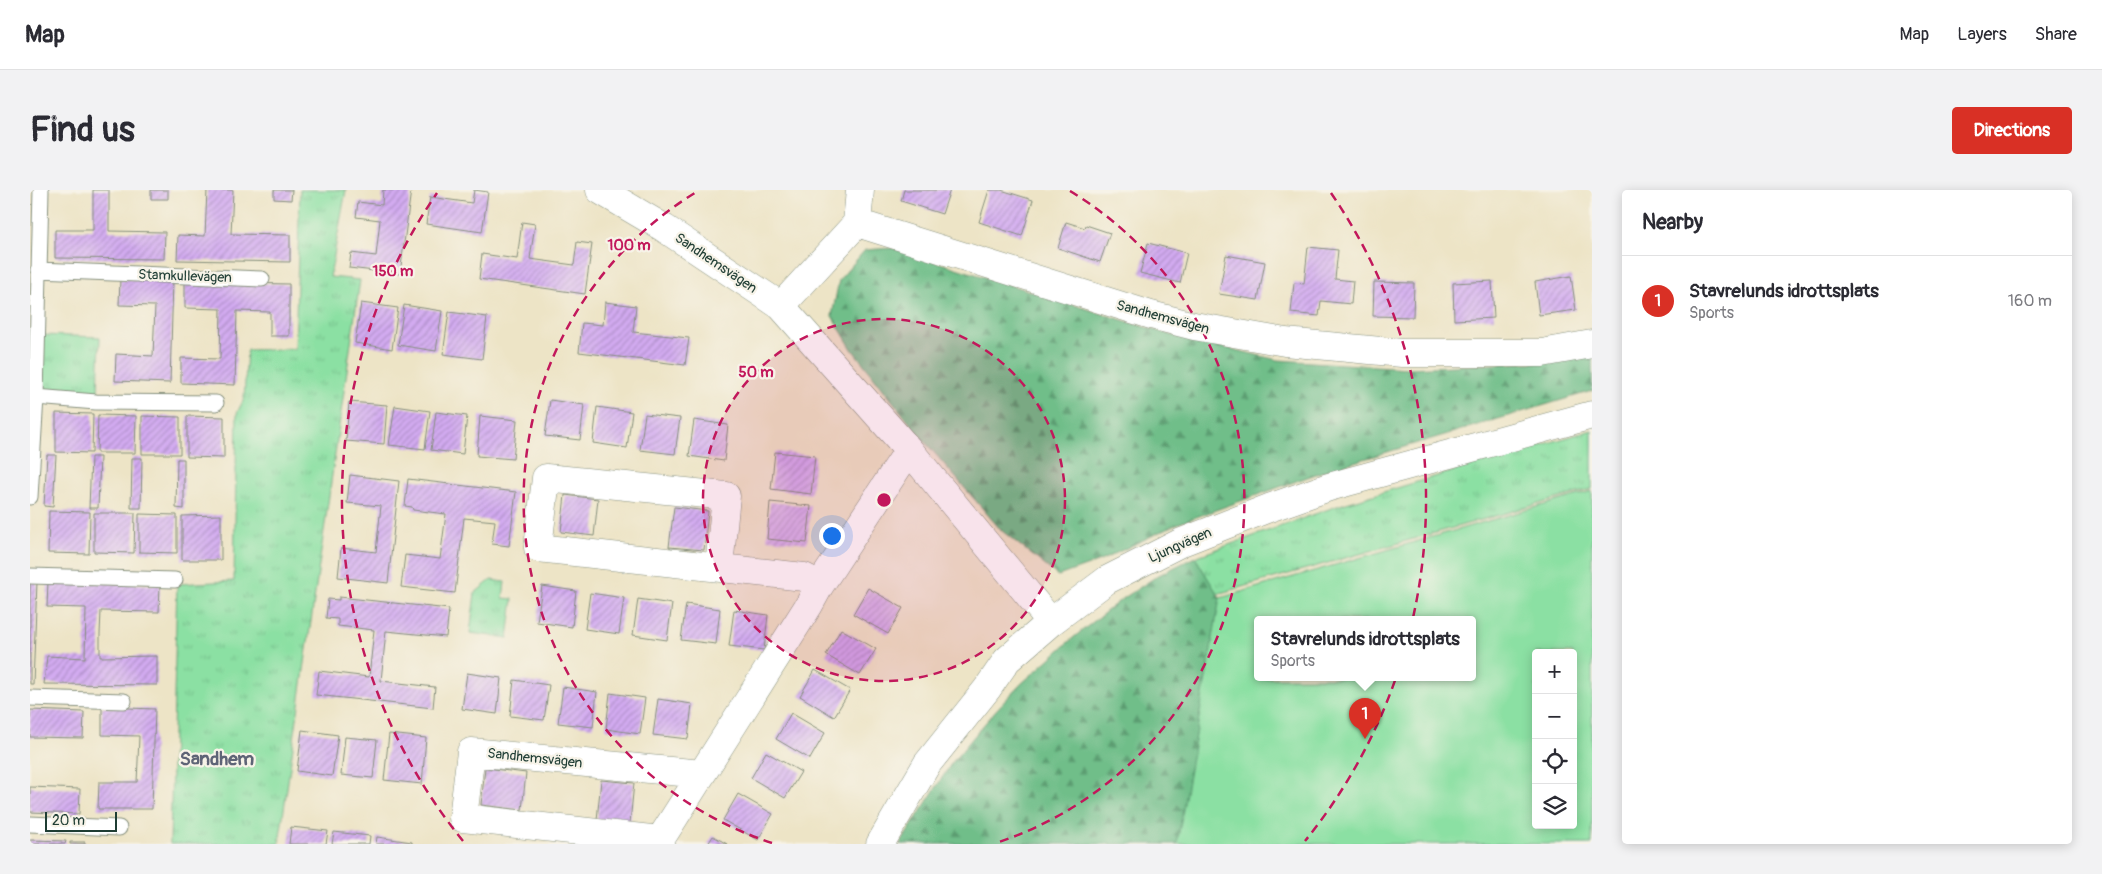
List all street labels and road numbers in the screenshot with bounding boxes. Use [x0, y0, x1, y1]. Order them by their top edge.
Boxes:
street label: Sandhemsvägen [672, 229, 760, 297]
street label: Stamkullevägen [138, 266, 232, 286]
street label: Sandhemsvägen [1115, 296, 1211, 338]
street label: Ljungvägen [1146, 523, 1214, 566]
street label: Sandhemsvägen [487, 745, 583, 771]

